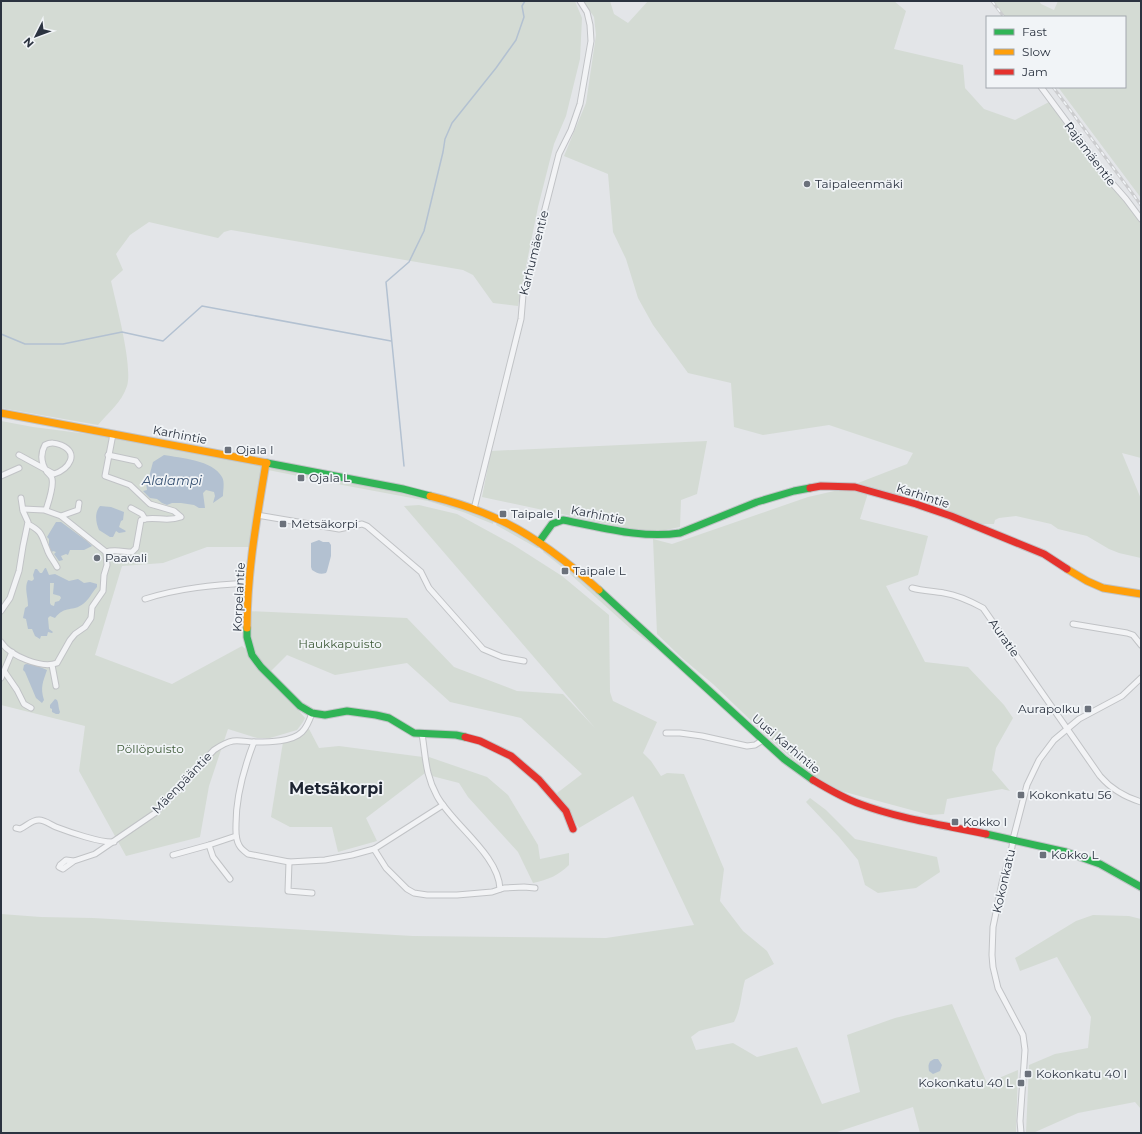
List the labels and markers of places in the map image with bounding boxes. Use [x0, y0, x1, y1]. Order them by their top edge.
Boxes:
place label: Taipaleenmäki [815, 176, 903, 191]
marker: Taipaleenmäki [802, 179, 812, 189]
place label: Ojala I [236, 442, 274, 457]
marker: Ojala I [223, 445, 233, 455]
place label: Ojala L [309, 470, 350, 485]
marker: Ojala L [296, 473, 306, 483]
place label: Taipale I [511, 506, 560, 521]
marker: Taipale I [498, 509, 508, 519]
place label: Metsäkorpi [291, 516, 358, 531]
marker: Metsäkorpi [278, 519, 288, 529]
place label: Paavali [105, 550, 147, 565]
marker: Paavali [92, 553, 102, 563]
place label: Taipale L [573, 563, 626, 578]
marker: Taipale L [560, 566, 570, 576]
place label: Aurapolku [1018, 701, 1080, 716]
marker: Aurapolku [1083, 704, 1093, 714]
place label: Kokonkatu 56 [1029, 787, 1112, 802]
marker: Kokonkatu 56 [1016, 790, 1026, 800]
place label: Kokko I [963, 814, 1007, 829]
marker: Kokko I [950, 817, 960, 827]
place label: Kokko L [1051, 847, 1099, 862]
marker: Kokko L [1038, 850, 1048, 860]
place label: Kokonkatu 40 I [1036, 1066, 1127, 1081]
marker: Kokonkatu 40 I [1023, 1069, 1033, 1079]
place label: Kokonkatu 40 L [918, 1075, 1013, 1090]
marker: Kokonkatu 40 L [1016, 1078, 1026, 1088]

